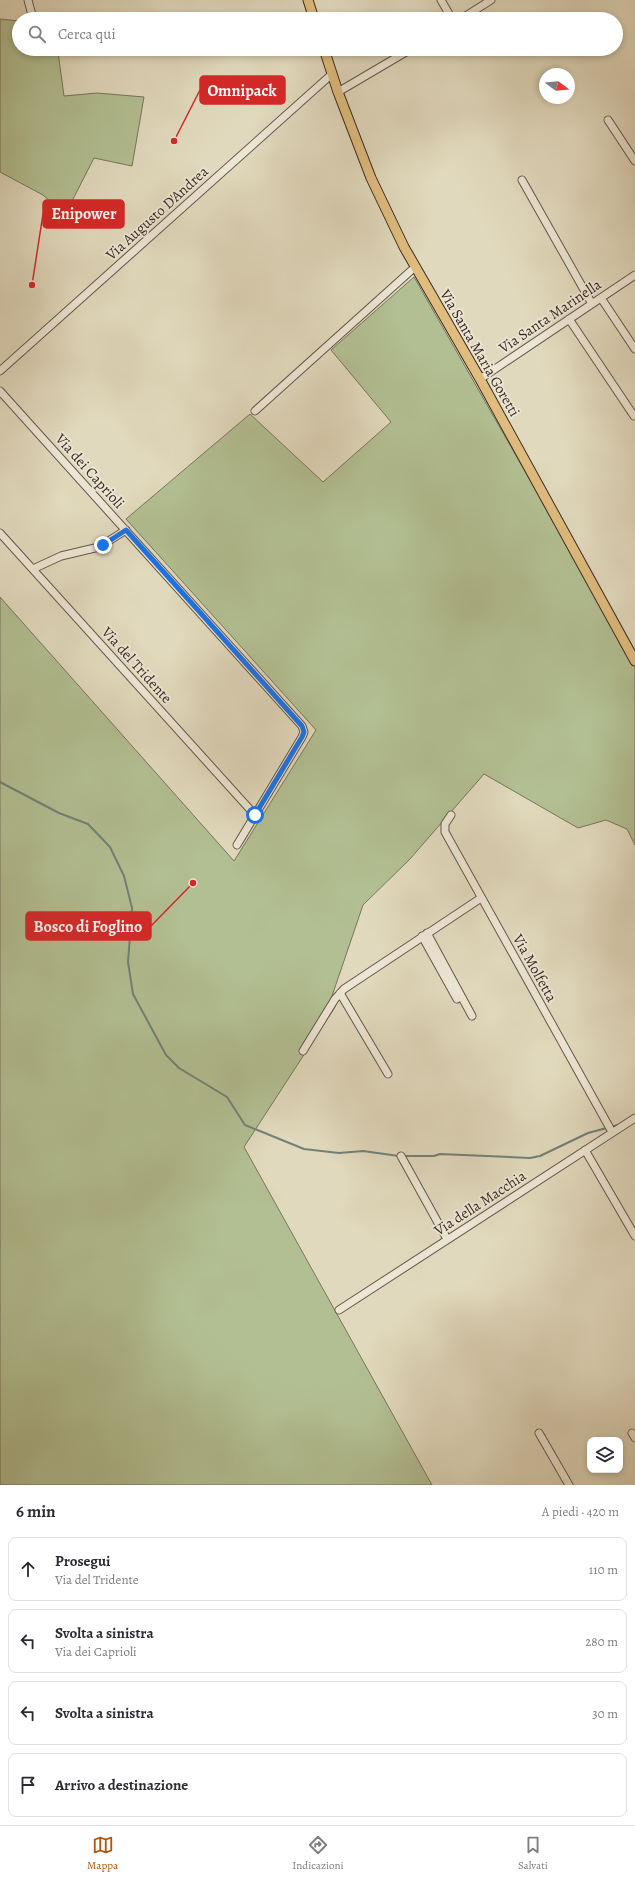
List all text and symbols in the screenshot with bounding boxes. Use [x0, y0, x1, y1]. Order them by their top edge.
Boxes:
search box [12, 12, 623, 56]
icon: search [26, 23, 48, 45]
text: Cerca qui [58, 24, 116, 44]
north arrow [539, 68, 575, 104]
callout: Omnipack [200, 76, 285, 104]
text: Omnipack [207, 80, 277, 102]
street label: Via Augusto D'Andrea [101, 162, 213, 265]
callout: Enipower [43, 200, 124, 228]
text: Enipower [51, 203, 117, 225]
street label: Via Santa Marinella [494, 274, 605, 358]
street label: Via Santa Maria Goretti [435, 285, 525, 420]
street label: Via dei Caprioli [50, 429, 129, 513]
route end [94, 536, 112, 554]
street label: Via del Tridente [97, 622, 177, 708]
route start [246, 806, 264, 824]
callout: Bosco di Foglino [26, 912, 151, 940]
text: Bosco di Foglino [34, 916, 142, 938]
street label: Via Molfetta [508, 930, 562, 1005]
street label: Via della Macchia [429, 1166, 530, 1241]
map controls [587, 1437, 623, 1473]
button: layers [587, 1437, 623, 1473]
text: 6 min [16, 1500, 56, 1523]
text: A piedi · 420 m [542, 1503, 619, 1520]
text: Prosegui [55, 1551, 111, 1571]
icon: ahead [17, 1558, 39, 1580]
text: 110 m [589, 1561, 618, 1578]
text: Via del Tridente [55, 1571, 139, 1588]
text: Svolta a sinistra [55, 1623, 154, 1643]
icon: left [17, 1630, 39, 1652]
text: 280 m [585, 1633, 618, 1650]
text: Via dei Caprioli [55, 1643, 137, 1660]
icon: left [17, 1702, 39, 1724]
text: Svolta a sinistra [55, 1703, 154, 1723]
text: 30 m [592, 1705, 618, 1722]
icon: arrive [17, 1774, 39, 1796]
text: Arrivo a destinazione [55, 1775, 188, 1795]
tab: Mappa [87, 1834, 118, 1873]
tab: Indicazioni [292, 1834, 344, 1873]
tab: Salvati [518, 1834, 548, 1873]

